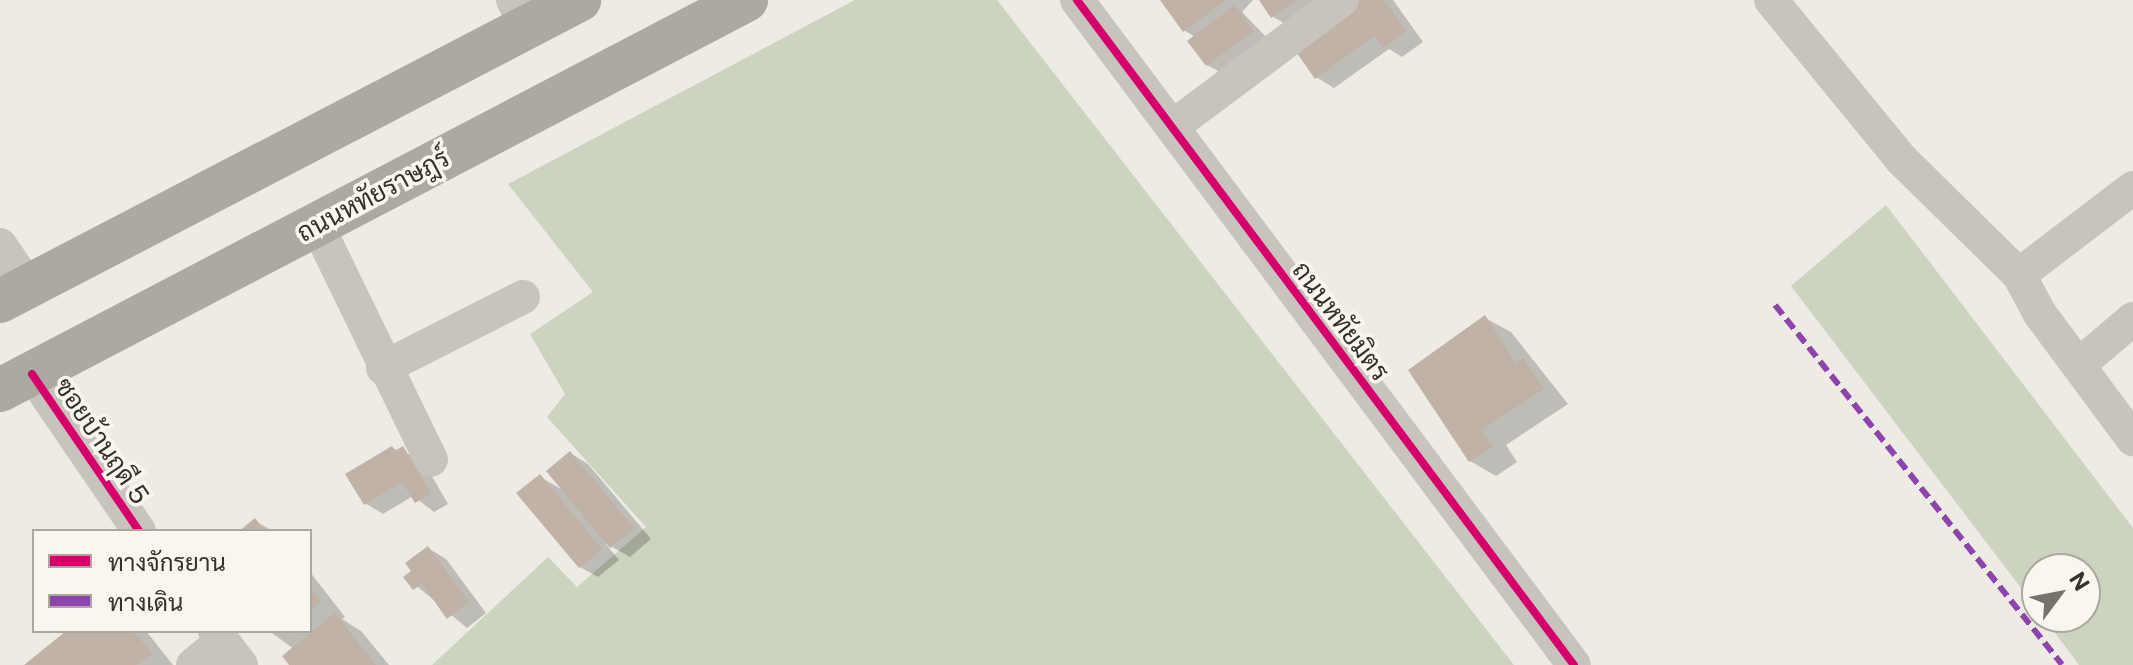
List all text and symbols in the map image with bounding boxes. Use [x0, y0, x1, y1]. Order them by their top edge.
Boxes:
street label: ถนนหทัยราษฎร์ [292, 142, 454, 248]
street label: ถนนหทัยมิตร [1286, 255, 1396, 387]
street label: ซอยบ้านฤดี 5 [48, 372, 156, 510]
legend [32, 529, 312, 633]
text: ทางจักรยาน [108, 548, 226, 576]
north arrow [2021, 553, 2101, 633]
text: N [2064, 567, 2095, 596]
text: ทางเดิน [108, 588, 183, 616]

